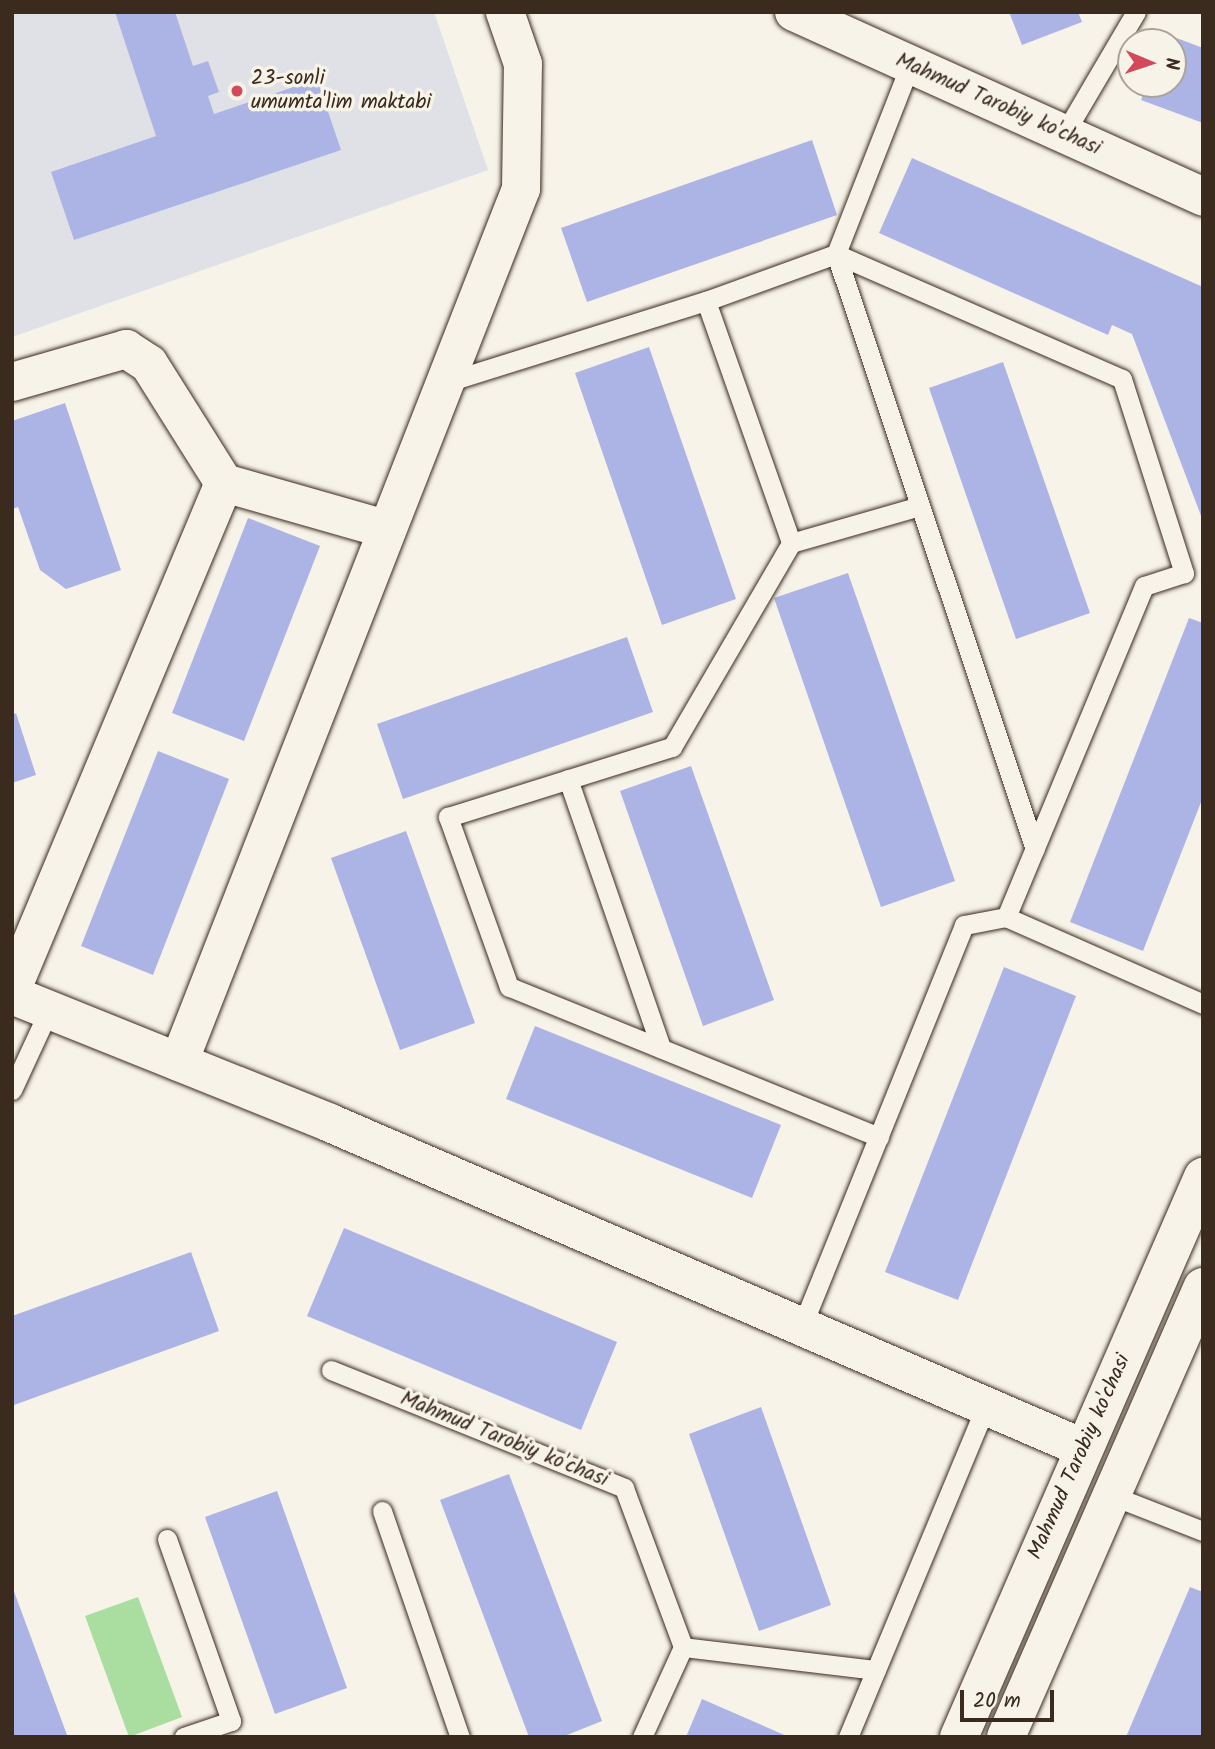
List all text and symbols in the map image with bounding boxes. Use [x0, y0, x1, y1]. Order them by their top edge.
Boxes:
north arrow [1117, 28, 1187, 98]
street label: Mahmud Tarobiy ko'chasi [891, 48, 1105, 162]
text: N [1156, 57, 1186, 70]
place label: 23-sonli umumta'lim maktabi [251, 66, 431, 116]
marker: 23-sonli umumta'lim maktabi [229, 83, 245, 99]
street label: Mahmud Tarobiy ko'chasi [1023, 1350, 1137, 1564]
street label: Mahmud Tarobiy ko'chasi [396, 1387, 612, 1493]
scale bar [963, 1676, 1058, 1720]
text: 20 m [973, 1685, 1021, 1718]

